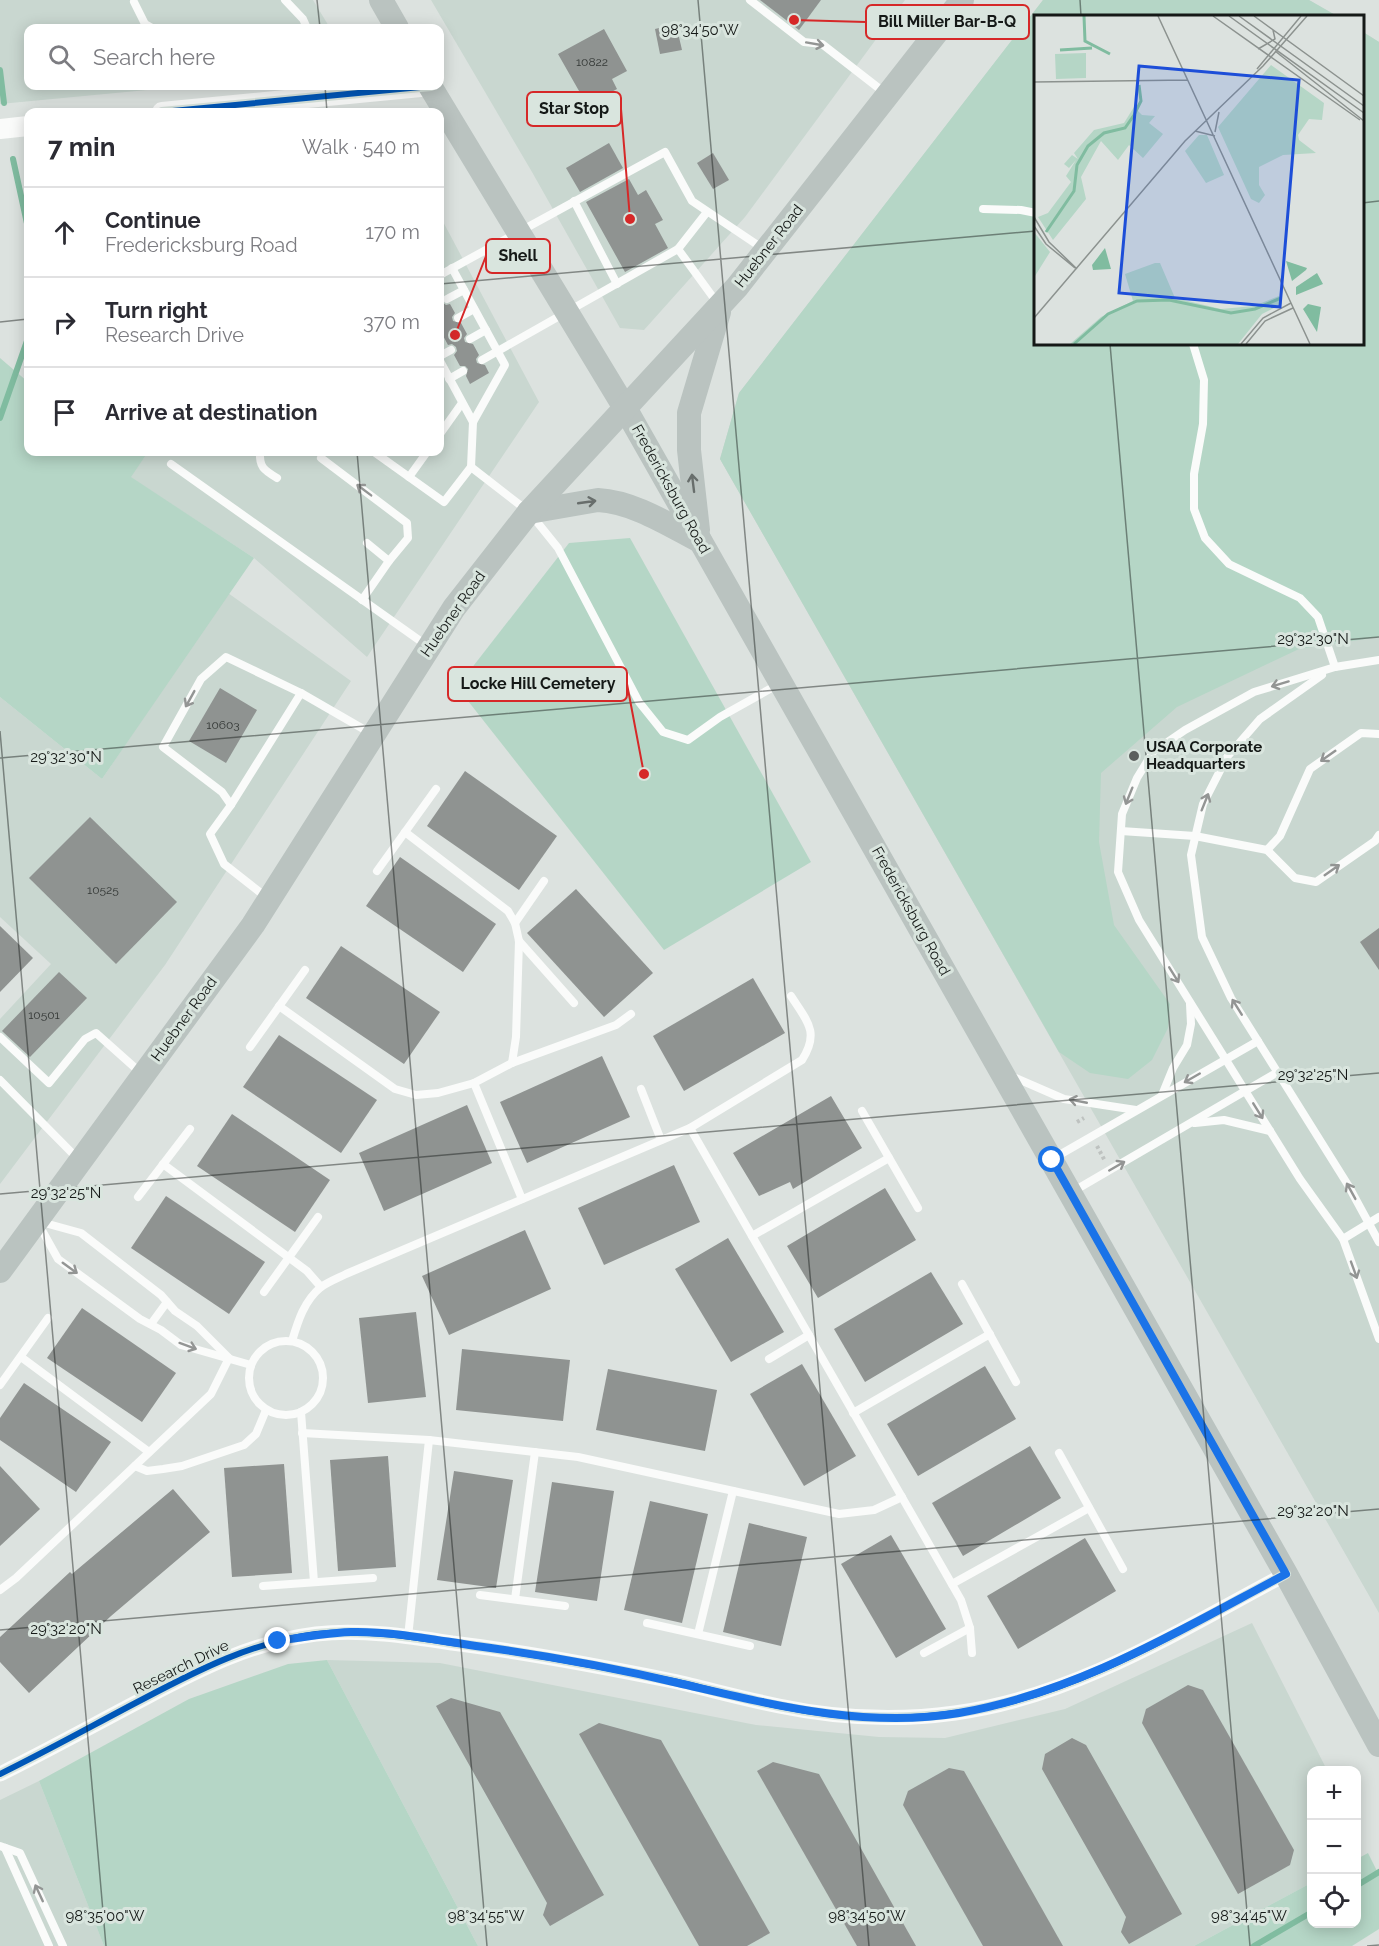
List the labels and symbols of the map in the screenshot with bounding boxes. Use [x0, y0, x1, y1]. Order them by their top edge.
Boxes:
callout: Bill Miller Bar-B-Q [866, 5, 1029, 39]
text: Bill Miller Bar-B-Q [878, 12, 1016, 31]
inset map [1034, 15, 1364, 345]
text: 98°34'50"W [661, 21, 739, 39]
one-way arrow [805, 39, 824, 50]
house number: 10822 [576, 55, 608, 69]
callout: Star Stop [527, 92, 621, 126]
text: Star Stop [539, 99, 609, 118]
street label: Huebner Road [731, 201, 807, 291]
callout: Shell [486, 239, 550, 273]
text: Shell [498, 246, 539, 265]
street label: Fredericksburg Road [628, 421, 714, 557]
one-way arrow [687, 473, 698, 493]
one-way arrow [356, 484, 372, 497]
one-way arrow [576, 496, 596, 507]
street label: Huebner Road [417, 568, 489, 660]
text: 29°32'30"N [1277, 630, 1349, 648]
callout: Locke Hill Cemetery [448, 667, 627, 701]
text: Locke Hill Cemetery [460, 674, 616, 693]
one-way arrow [1270, 679, 1289, 690]
one-way arrow [184, 689, 195, 707]
house number: 10603 [206, 718, 240, 732]
place label: USAA Corporate Headquarters [1146, 738, 1262, 773]
text: 29°32'30"N [30, 748, 102, 766]
marker: USAA Corporate Headquarters [1127, 749, 1141, 763]
one-way arrow [1320, 750, 1337, 762]
one-way arrow [1123, 787, 1134, 805]
one-way arrow [1200, 794, 1211, 812]
street label: Fredericksburg Road [868, 843, 954, 979]
one-way arrow [1323, 864, 1339, 876]
house number: 10525 [87, 883, 119, 897]
one-way arrow [1168, 966, 1180, 983]
street label: Huebner Road [147, 973, 221, 1065]
one-way arrow [1231, 999, 1243, 1016]
house number: 10501 [28, 1008, 60, 1022]
text: 29°32'25"N [1278, 1066, 1348, 1084]
one-way arrow [1184, 1072, 1201, 1084]
one-way arrow [1069, 1095, 1088, 1107]
one-way arrow [1252, 1102, 1264, 1119]
route start [1038, 1146, 1064, 1172]
one-way arrow [1108, 1160, 1125, 1172]
one-way arrow [1345, 1182, 1356, 1200]
text: 29°32'25"N [31, 1184, 101, 1202]
one-way arrow [1349, 1261, 1360, 1279]
one-way arrow [61, 1262, 77, 1274]
one-way arrow [178, 1341, 196, 1352]
text: 29°32'20"N [1277, 1502, 1349, 1520]
text: 29°32'20"N [30, 1620, 102, 1638]
route end [264, 1627, 290, 1653]
street label: Research Drive [130, 1636, 232, 1698]
one-way arrow [32, 1884, 44, 1902]
text: 98°35'00"W [66, 1907, 145, 1925]
text: 98°34'55"W [448, 1907, 525, 1925]
text: 98°34'50"W [828, 1907, 906, 1925]
text: 98°34'45"W [1211, 1907, 1287, 1925]

